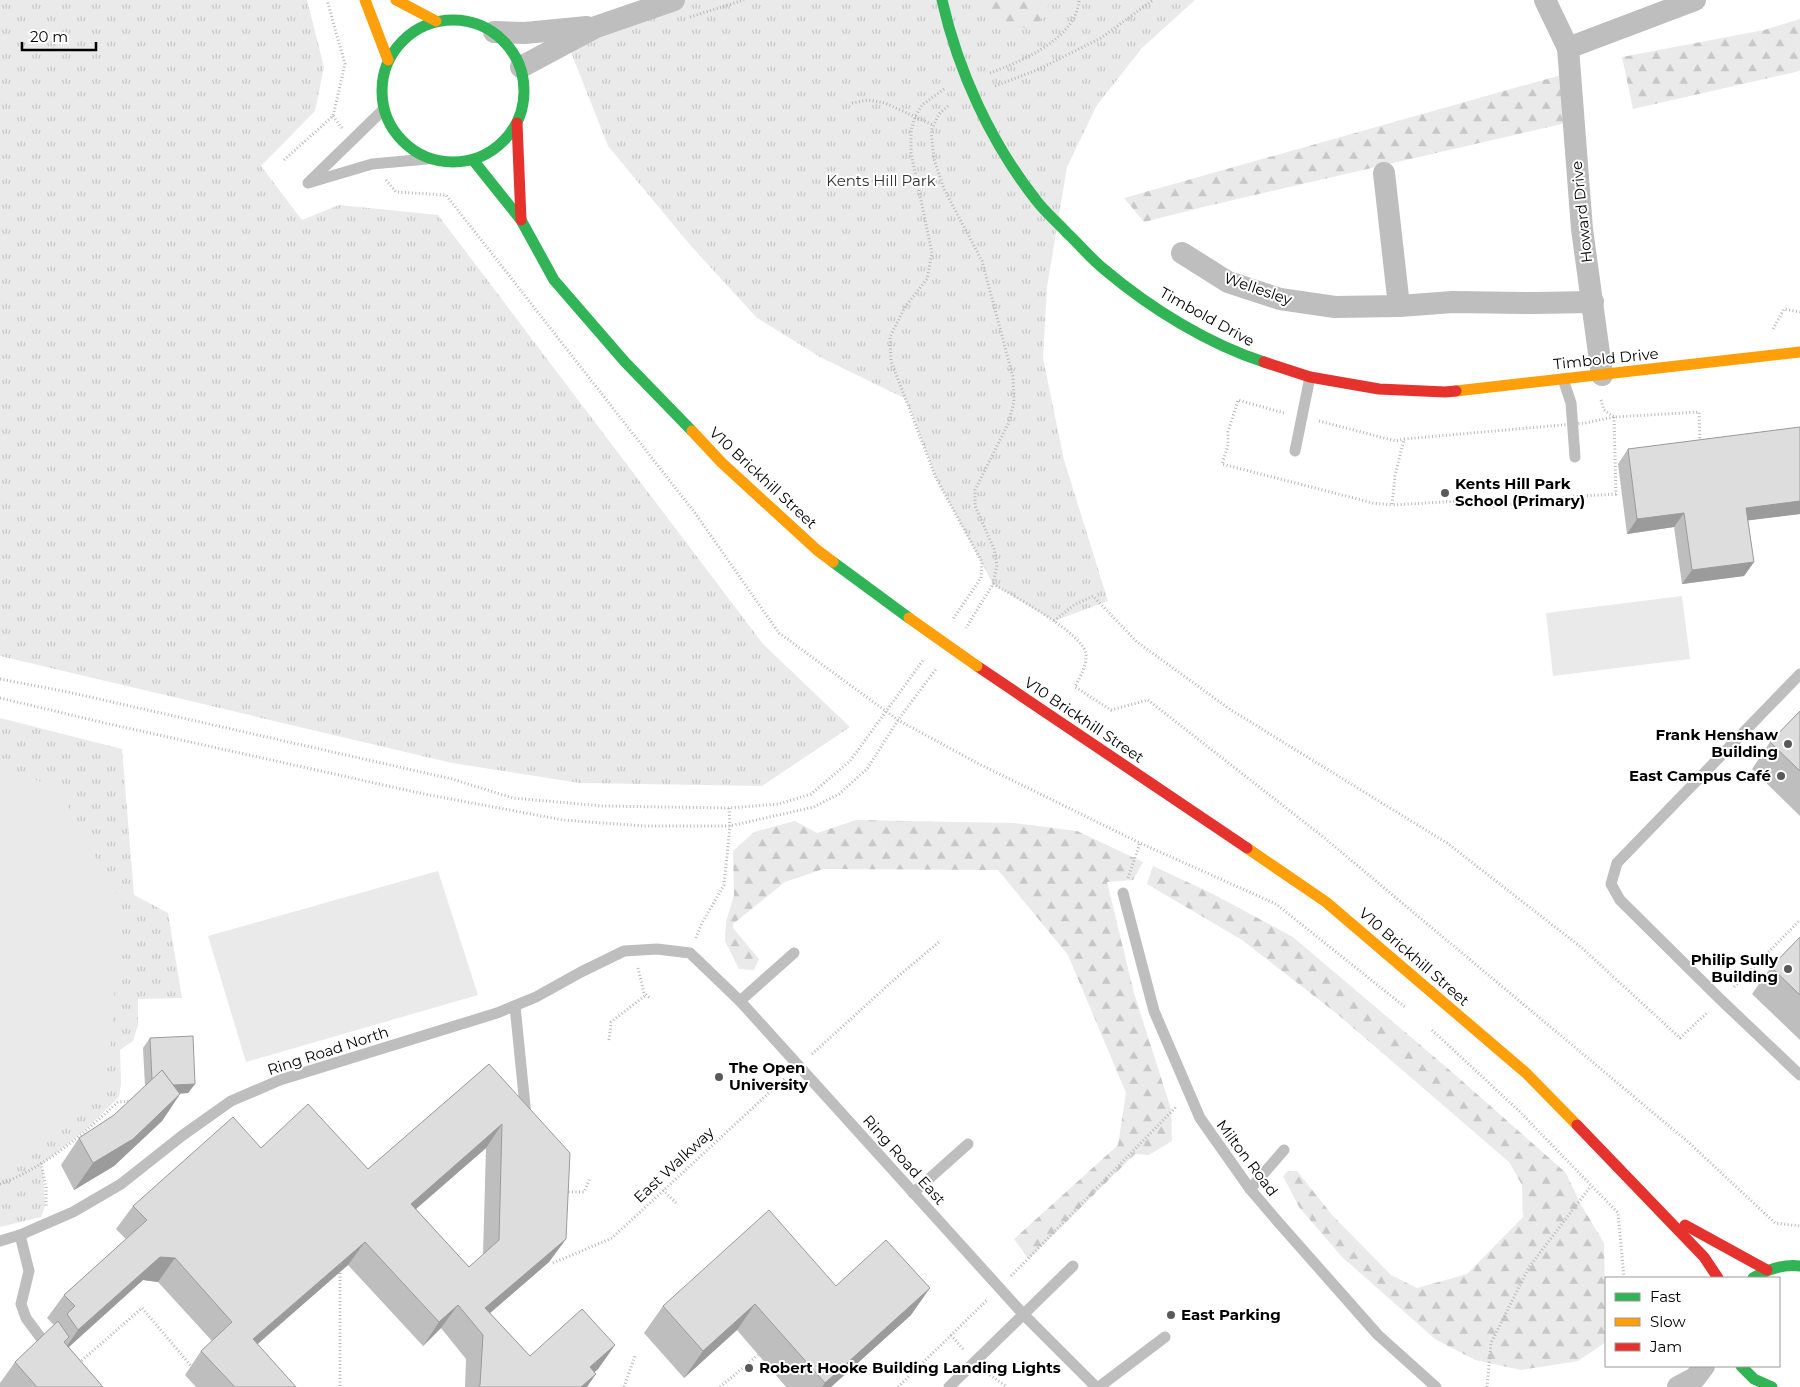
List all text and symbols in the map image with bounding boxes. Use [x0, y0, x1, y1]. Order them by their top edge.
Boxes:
scale bar [22, 20, 96, 52]
text: 20 m [30, 27, 68, 46]
street label: Howard Drive [1567, 160, 1596, 264]
park label: Kents Hill Park [826, 171, 936, 190]
street label: Wellesley [1222, 268, 1295, 309]
street label: Timbold Drive [1156, 283, 1258, 350]
street label: Timbold Drive [1552, 344, 1659, 373]
street label: V10 Brickhill Street [706, 423, 821, 532]
place label: Kents Hill Park School (Primary) [1455, 474, 1585, 510]
marker: Kents Hill Park School (Primary) [1439, 487, 1451, 499]
street label: V10 Brickhill Street [1021, 672, 1148, 767]
place label: Frank Henshaw Building [1656, 725, 1779, 761]
marker: Frank Henshaw Building [1782, 738, 1794, 750]
place label: East Campus Café [1629, 766, 1771, 785]
marker: East Campus Café [1775, 770, 1787, 782]
street label: V10 Brickhill Street [1355, 903, 1473, 1010]
place label: Philip Sully Building [1691, 950, 1779, 986]
marker: Philip Sully Building [1782, 963, 1794, 975]
street label: Ring Road North [265, 1022, 391, 1079]
place label: The Open University [729, 1058, 809, 1094]
marker: The Open University [713, 1071, 725, 1083]
street label: Ring Road East [859, 1111, 950, 1209]
street label: Milton Road [1212, 1116, 1282, 1200]
street label: East Walkway [630, 1122, 718, 1207]
legend [1605, 1277, 1780, 1367]
text: Fast [1650, 1287, 1681, 1306]
place label: East Parking [1181, 1305, 1281, 1324]
marker: East Parking [1165, 1309, 1177, 1321]
text: Slow [1650, 1312, 1686, 1331]
text: Jam [1649, 1337, 1682, 1356]
place label: Robert Hooke Building Landing Lights [759, 1358, 1061, 1377]
marker: Robert Hooke Building Landing Lights [743, 1362, 755, 1374]

